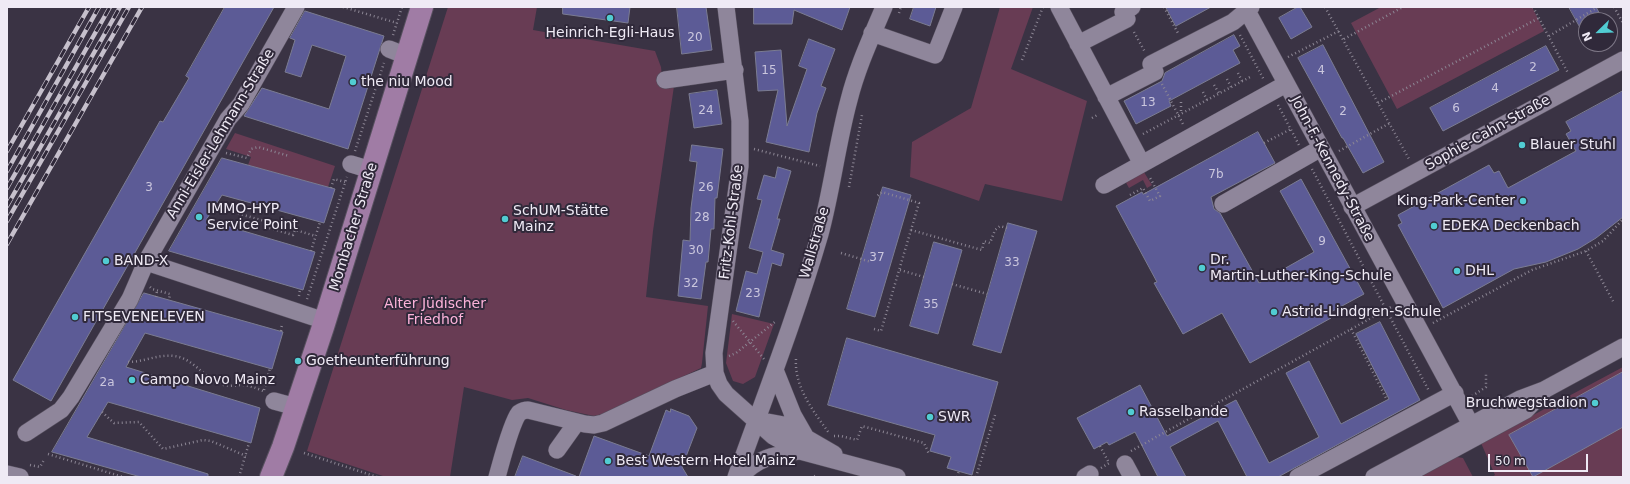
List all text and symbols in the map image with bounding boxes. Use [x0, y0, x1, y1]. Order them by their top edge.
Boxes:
north arrow [1578, 12, 1618, 52]
marker: Heinrich-Egli-Haus [605, 13, 615, 23]
place label: Heinrich-Egli-Haus [545, 25, 675, 41]
text: N [1580, 30, 1595, 43]
house number: 20 [687, 31, 703, 45]
street label: Anni-Eisler-Lehmann-Straße [164, 46, 278, 222]
house number: 2 [1529, 61, 1537, 75]
house number: 15 [761, 64, 777, 78]
house number: 4 [1317, 64, 1325, 78]
place label: the niu Mood [361, 74, 453, 90]
marker: the niu Mood [348, 77, 358, 87]
house number: 4 [1491, 82, 1499, 96]
street label: Sophie-Cahn-Straße [1423, 92, 1553, 174]
street label: John-F.-Kennedy-Straße [1286, 93, 1378, 245]
house number: 13 [1140, 96, 1156, 110]
house number: 6 [1452, 102, 1460, 116]
house number: 24 [698, 104, 714, 118]
house number: 2 [1339, 105, 1347, 119]
place label: Blauer Stuhl [1530, 137, 1616, 153]
marker: Blauer Stuhl [1517, 140, 1527, 150]
street label: Mombacher Straße [326, 161, 382, 293]
street label: Fritz-Kohl-Straße [717, 164, 747, 280]
house number: 7b [1208, 168, 1224, 182]
house number: 3 [145, 181, 153, 195]
house number: 26 [698, 181, 714, 195]
place label: King-Park-Center [1397, 193, 1515, 209]
marker: King-Park-Center [1518, 196, 1528, 206]
place label: IMMO-HYP Service Point [207, 201, 298, 234]
place label: SchUM-Stätte Mainz [513, 203, 608, 236]
street label: Wallstraße [797, 205, 833, 281]
house number: 28 [694, 211, 710, 225]
marker: IMMO-HYP Service Point [194, 212, 204, 222]
marker: SchUM-Stätte Mainz [500, 214, 510, 224]
place label: EDEKA Deckenbach [1442, 218, 1580, 234]
marker: EDEKA Deckenbach [1429, 221, 1439, 231]
house number: 9 [1318, 235, 1326, 249]
house number: 30 [688, 244, 704, 258]
house number: 37 [869, 251, 885, 265]
place label: Dr. Martin-Luther-King-Schule [1210, 252, 1392, 284]
place label: BAND-X [114, 253, 168, 269]
marker: BAND-X [101, 256, 111, 266]
house number: 33 [1004, 256, 1020, 270]
marker: Dr. Martin-Luther-King-Schule [1197, 263, 1207, 273]
place label: DHL [1465, 263, 1494, 279]
marker: DHL [1452, 266, 1462, 276]
house number: 32 [683, 277, 699, 291]
house number: 23 [745, 287, 761, 301]
park label: Alter Jüdischer Friedhof [384, 296, 486, 328]
house number: 35 [923, 298, 939, 312]
place label: Astrid-Lindgren-Schule [1282, 304, 1441, 320]
marker: Astrid-Lindgren-Schule [1269, 307, 1279, 317]
place label: FITSEVENELEVEN [83, 309, 205, 325]
marker: FITSEVENELEVEN [70, 312, 80, 322]
place label: Goetheunterführung [306, 353, 450, 369]
marker: Goetheunterführung [293, 356, 303, 366]
place label: Campo Novo Mainz [140, 372, 275, 388]
marker: Campo Novo Mainz [127, 375, 137, 385]
house number: 2a [100, 376, 114, 390]
place label: Bruchwegstadion [1466, 395, 1587, 411]
marker: Bruchwegstadion [1590, 398, 1600, 408]
place label: Rasselbande [1139, 404, 1228, 420]
marker: Rasselbande [1126, 407, 1136, 417]
place label: SWR [938, 409, 970, 425]
marker: SWR [925, 412, 935, 422]
scale bar [1490, 446, 1590, 472]
place label: Best Western Hotel Mainz [616, 453, 796, 469]
text: 50 m [1495, 454, 1526, 468]
marker: Best Western Hotel Mainz [603, 456, 613, 466]

